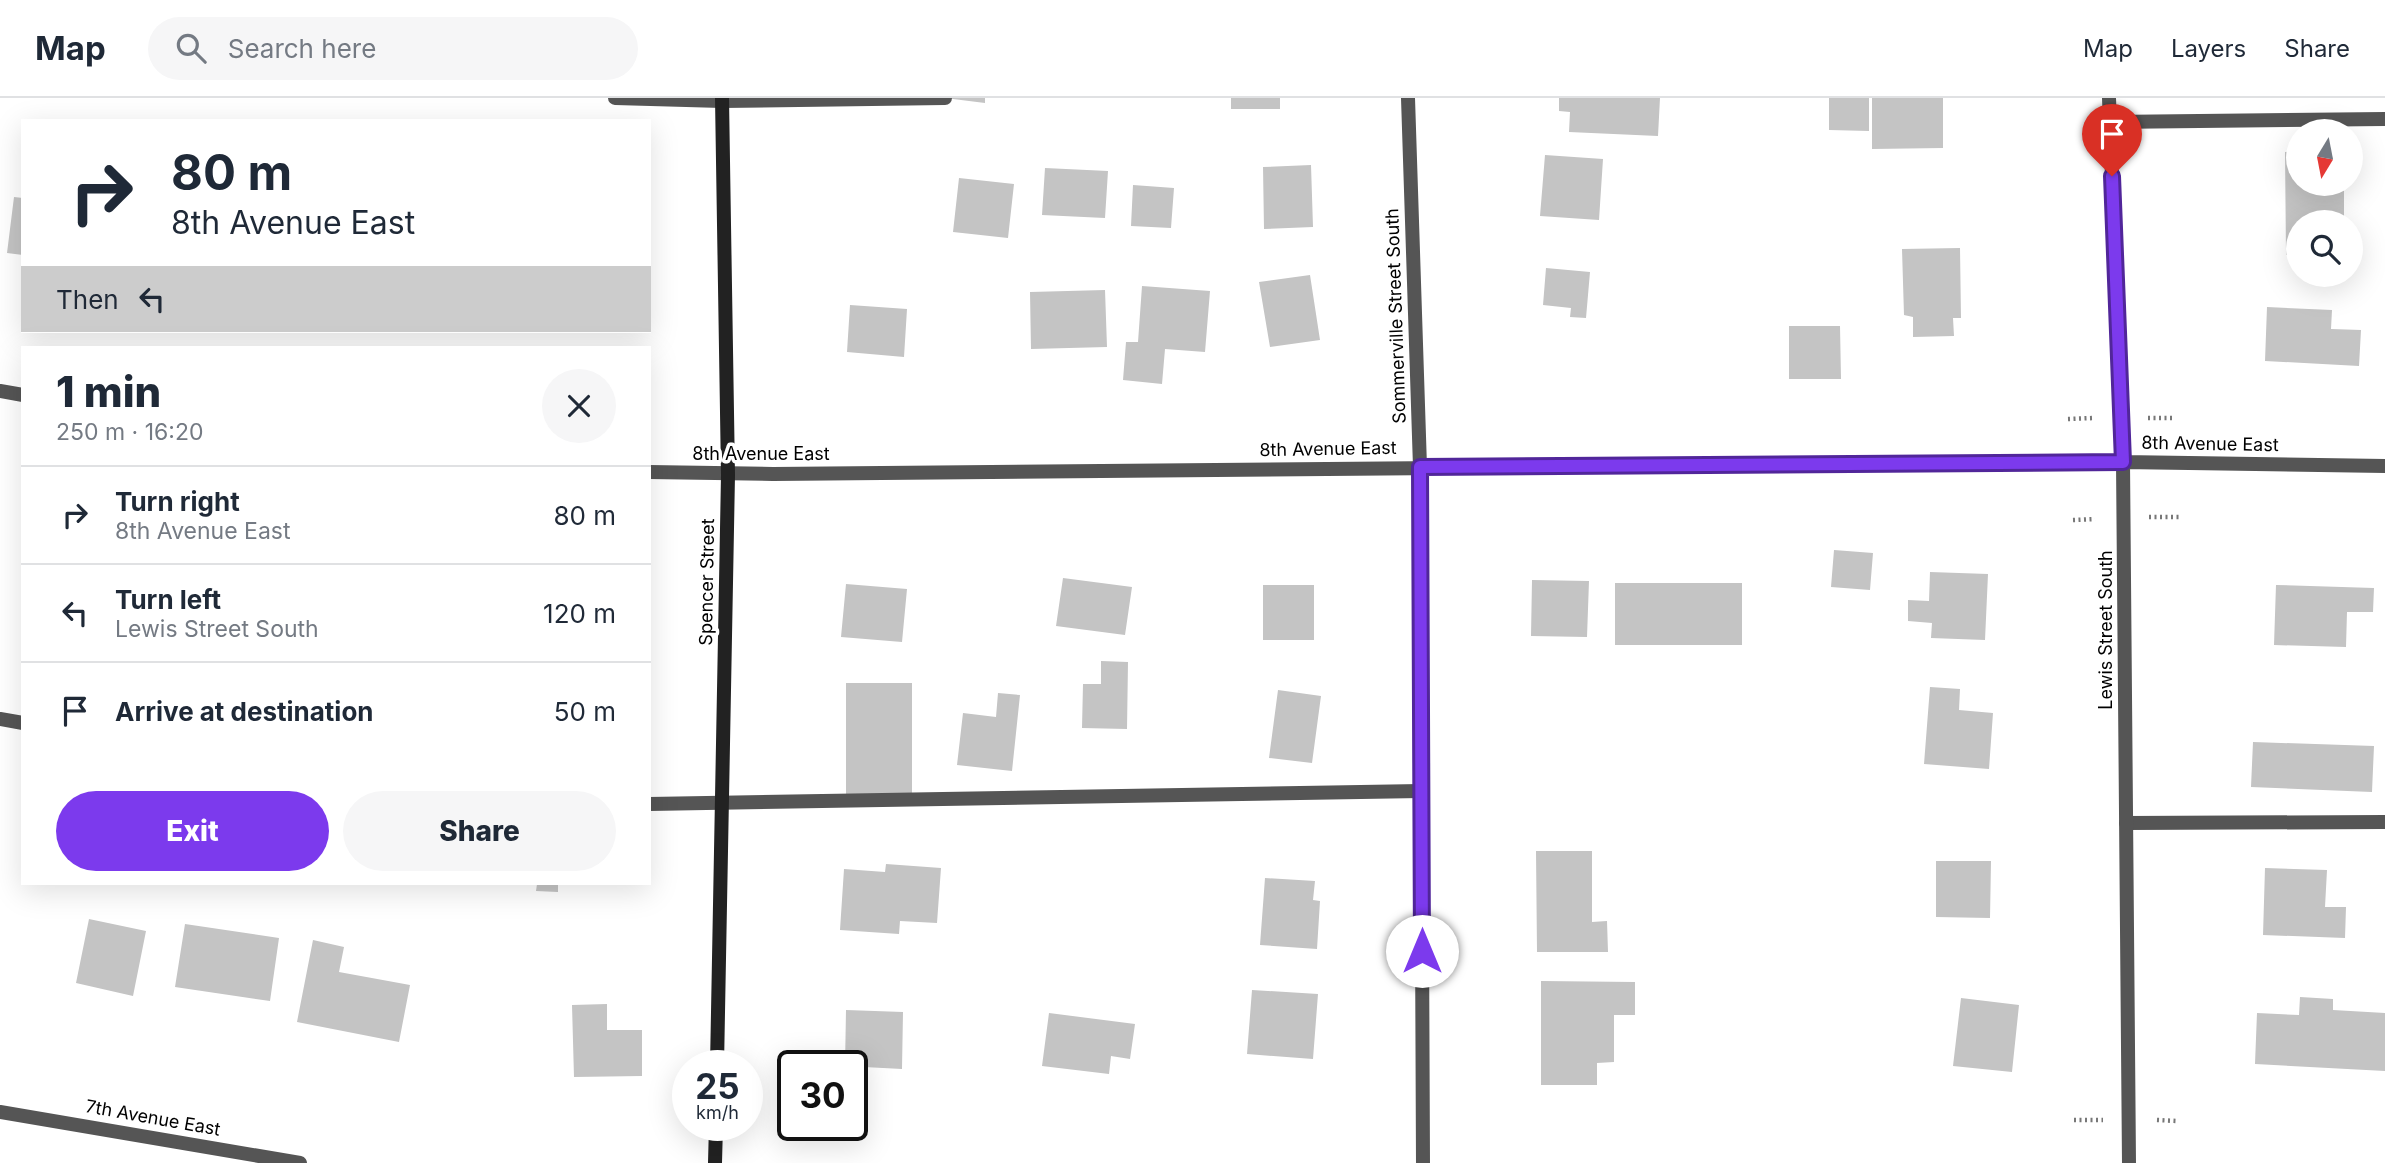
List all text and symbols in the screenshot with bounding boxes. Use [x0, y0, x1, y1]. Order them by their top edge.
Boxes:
search box [148, 17, 638, 80]
text: Map [35, 28, 106, 68]
icon: search [172, 29, 210, 67]
text: Search here [228, 33, 376, 64]
text: Map [2083, 34, 2133, 63]
text: Layers [2171, 34, 2246, 63]
text: Share [2284, 34, 2350, 63]
pin [2082, 104, 2142, 176]
icon: arrive [2093, 115, 2131, 153]
north arrow [2286, 119, 2362, 196]
map controls [2286, 119, 2363, 287]
text: 80 m [171, 143, 292, 202]
icon: right [56, 147, 147, 238]
text: 8th Avenue East [171, 203, 415, 242]
street label: Sommerville Street South [1381, 208, 1410, 424]
button: search [2286, 210, 2363, 287]
icon: left [133, 280, 171, 318]
text: Then [56, 284, 119, 315]
text: 1 min [56, 366, 161, 417]
button: close [542, 369, 616, 443]
text: 250 m · 16:20 [56, 418, 203, 446]
street label: 8th Avenue East [2141, 432, 2279, 455]
street label: 8th Avenue East [1259, 437, 1397, 460]
street label: 8th Avenue East [692, 443, 830, 464]
text: Turn right [115, 486, 240, 517]
icon: right [56, 496, 94, 534]
text: 80 m [553, 500, 616, 531]
text: 8th Avenue East [115, 517, 291, 545]
street label: Spencer Street [695, 518, 718, 646]
street label: Lewis Street South [2095, 550, 2116, 710]
text: Turn left [115, 584, 221, 615]
icon: left [56, 594, 94, 632]
text: 120 m [543, 598, 616, 629]
text: Lewis Street South [115, 615, 319, 643]
icon: arrive [56, 692, 94, 730]
text: Arrive at destination [115, 696, 374, 727]
text: 50 m [554, 696, 616, 727]
button: Exit [56, 791, 329, 871]
button: Share [343, 791, 616, 871]
position arrow [1385, 914, 1459, 988]
speed limit sign: 30 [777, 1050, 868, 1141]
text: 25 [695, 1065, 740, 1107]
street label: 7th Avenue East [84, 1095, 222, 1140]
text: km/h [696, 1102, 739, 1123]

